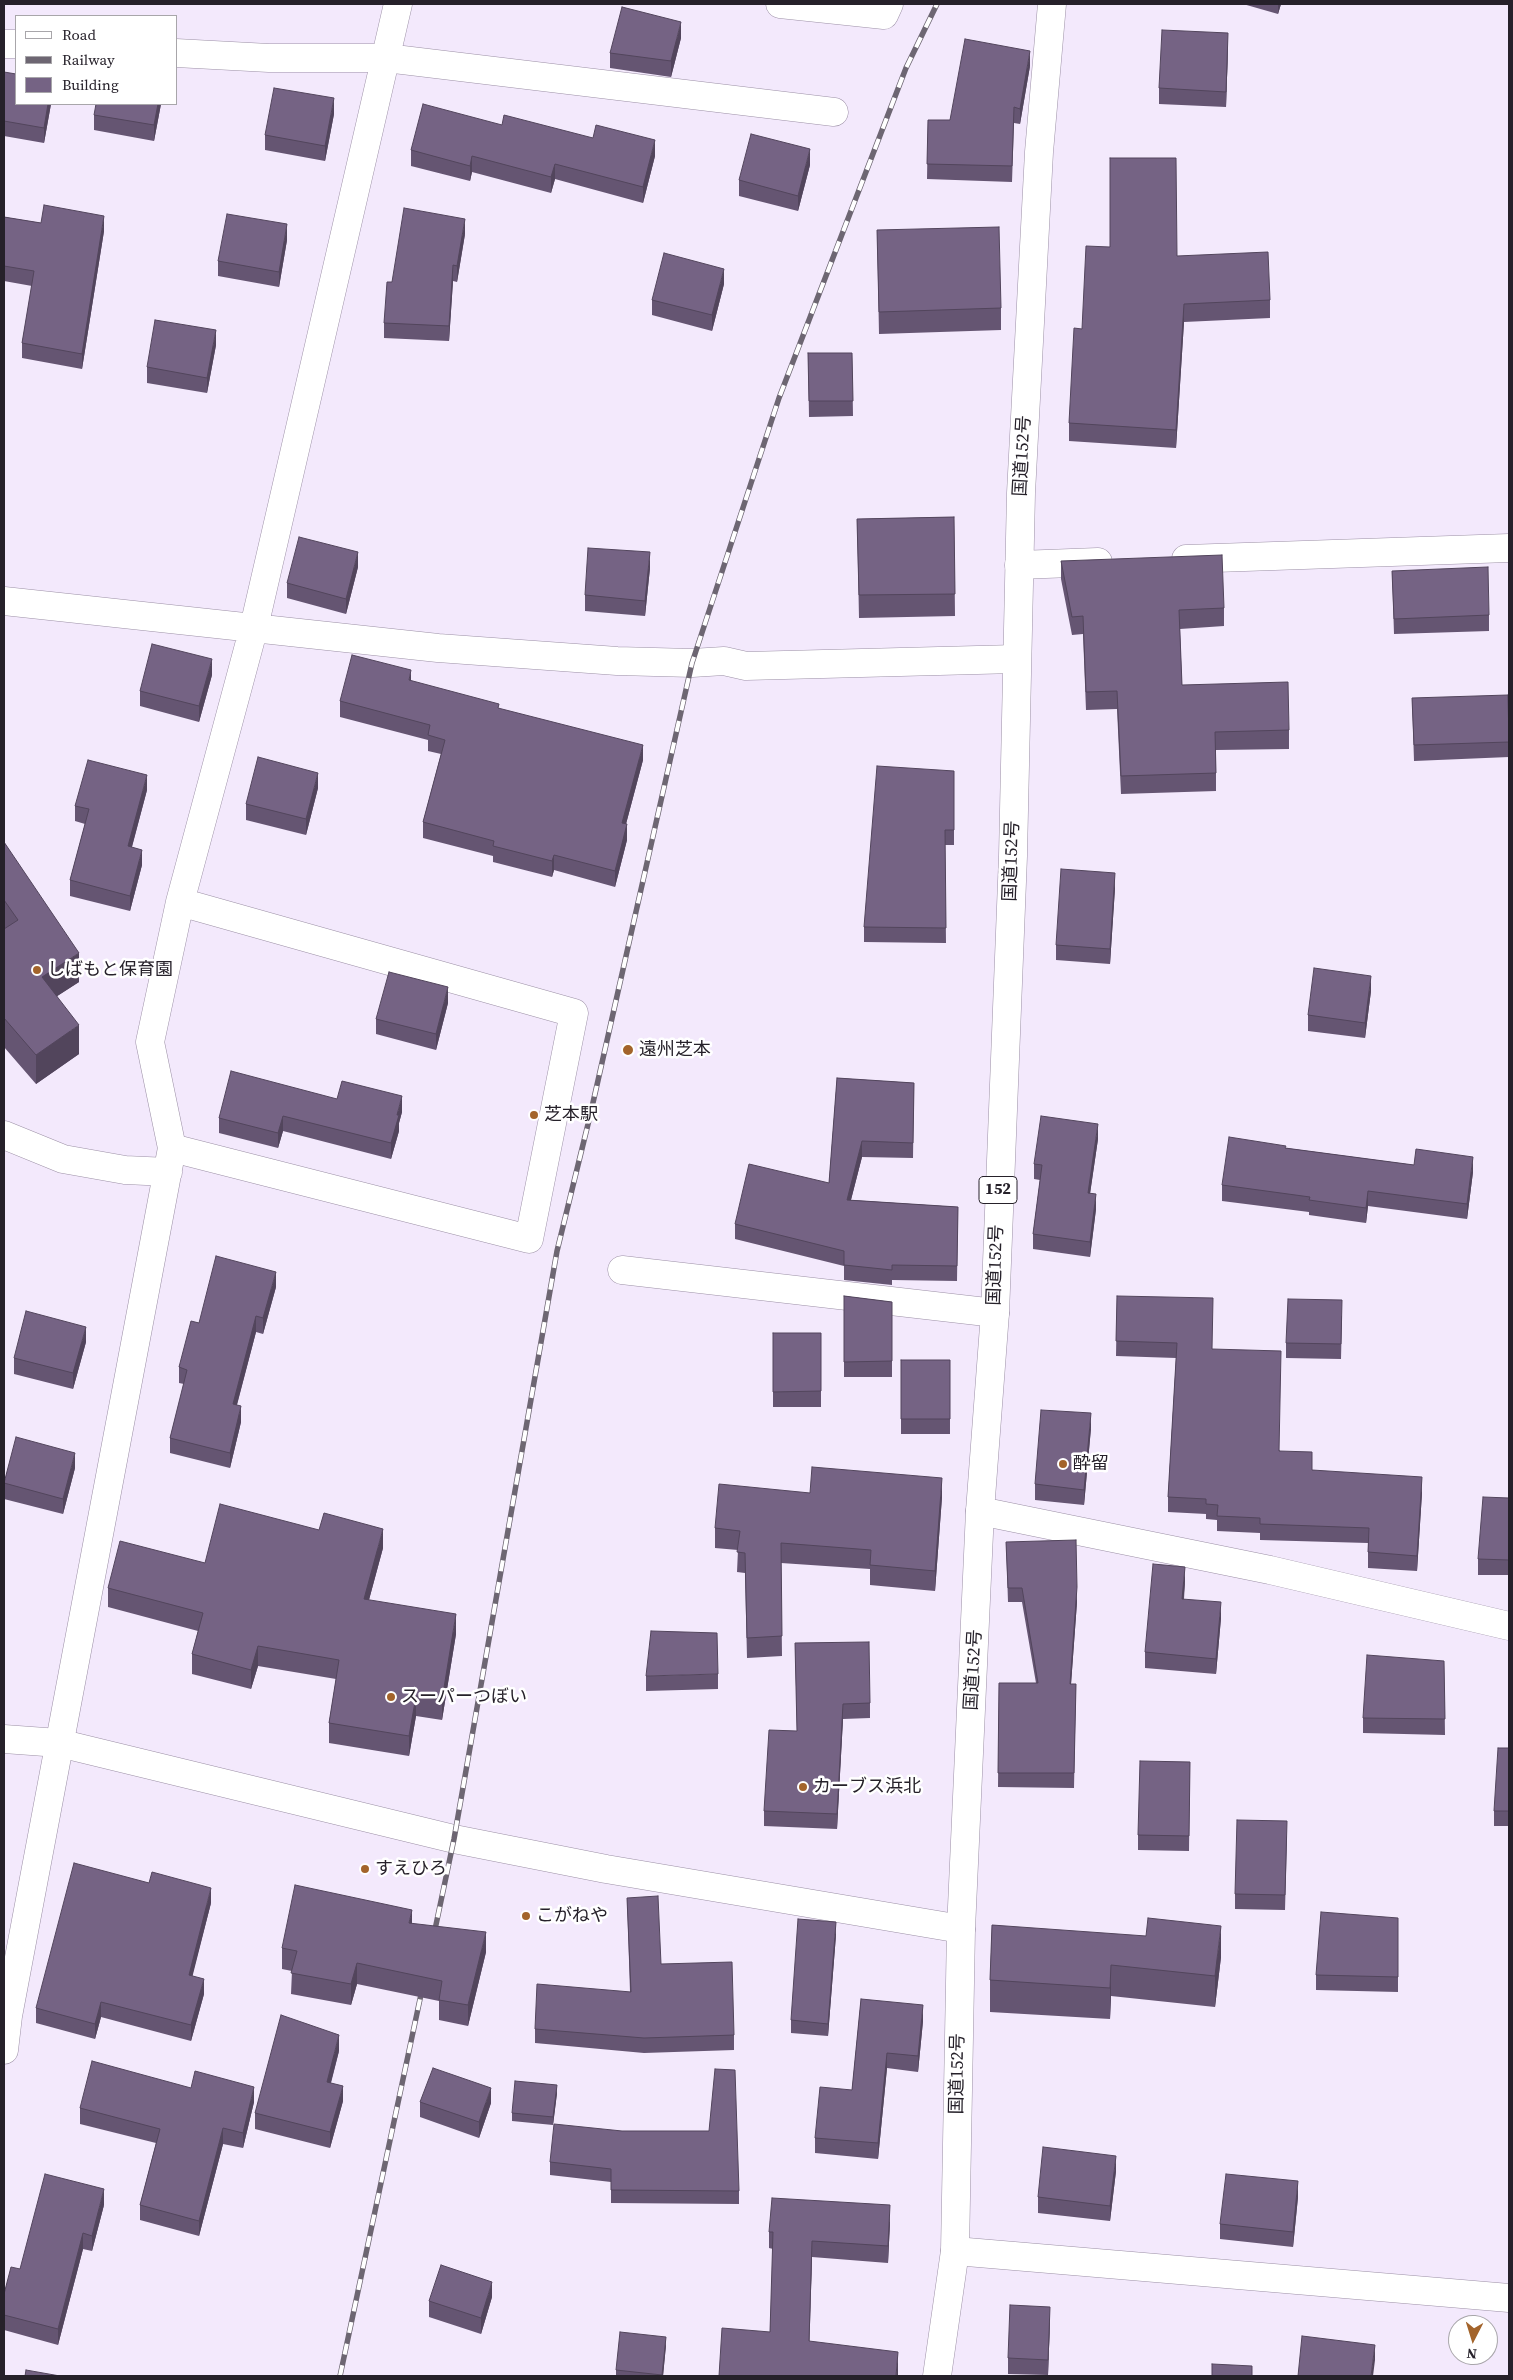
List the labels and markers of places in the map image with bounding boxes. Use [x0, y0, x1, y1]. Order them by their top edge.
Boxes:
place label: しばもと保育園 [47, 959, 173, 981]
marker: しばもと保育園 [31, 964, 43, 976]
place label: 遠州芝本 [639, 1039, 711, 1061]
marker: 遠州芝本 [621, 1043, 635, 1057]
place label: 芝本駅 [544, 1104, 598, 1126]
marker: 芝本駅 [528, 1109, 540, 1121]
place label: 酔留 [1073, 1453, 1109, 1475]
marker: 酔留 [1057, 1458, 1069, 1470]
place label: スーパーつぼい [401, 1686, 527, 1708]
marker: スーパーつぼい [385, 1691, 397, 1703]
place label: カーブス浜北 [813, 1776, 921, 1798]
marker: カーブス浜北 [797, 1781, 809, 1793]
place label: すえひろ [375, 1858, 447, 1880]
marker: すえひろ [359, 1863, 371, 1875]
place label: こがねや [536, 1905, 608, 1927]
marker: こがねや [520, 1910, 532, 1922]

